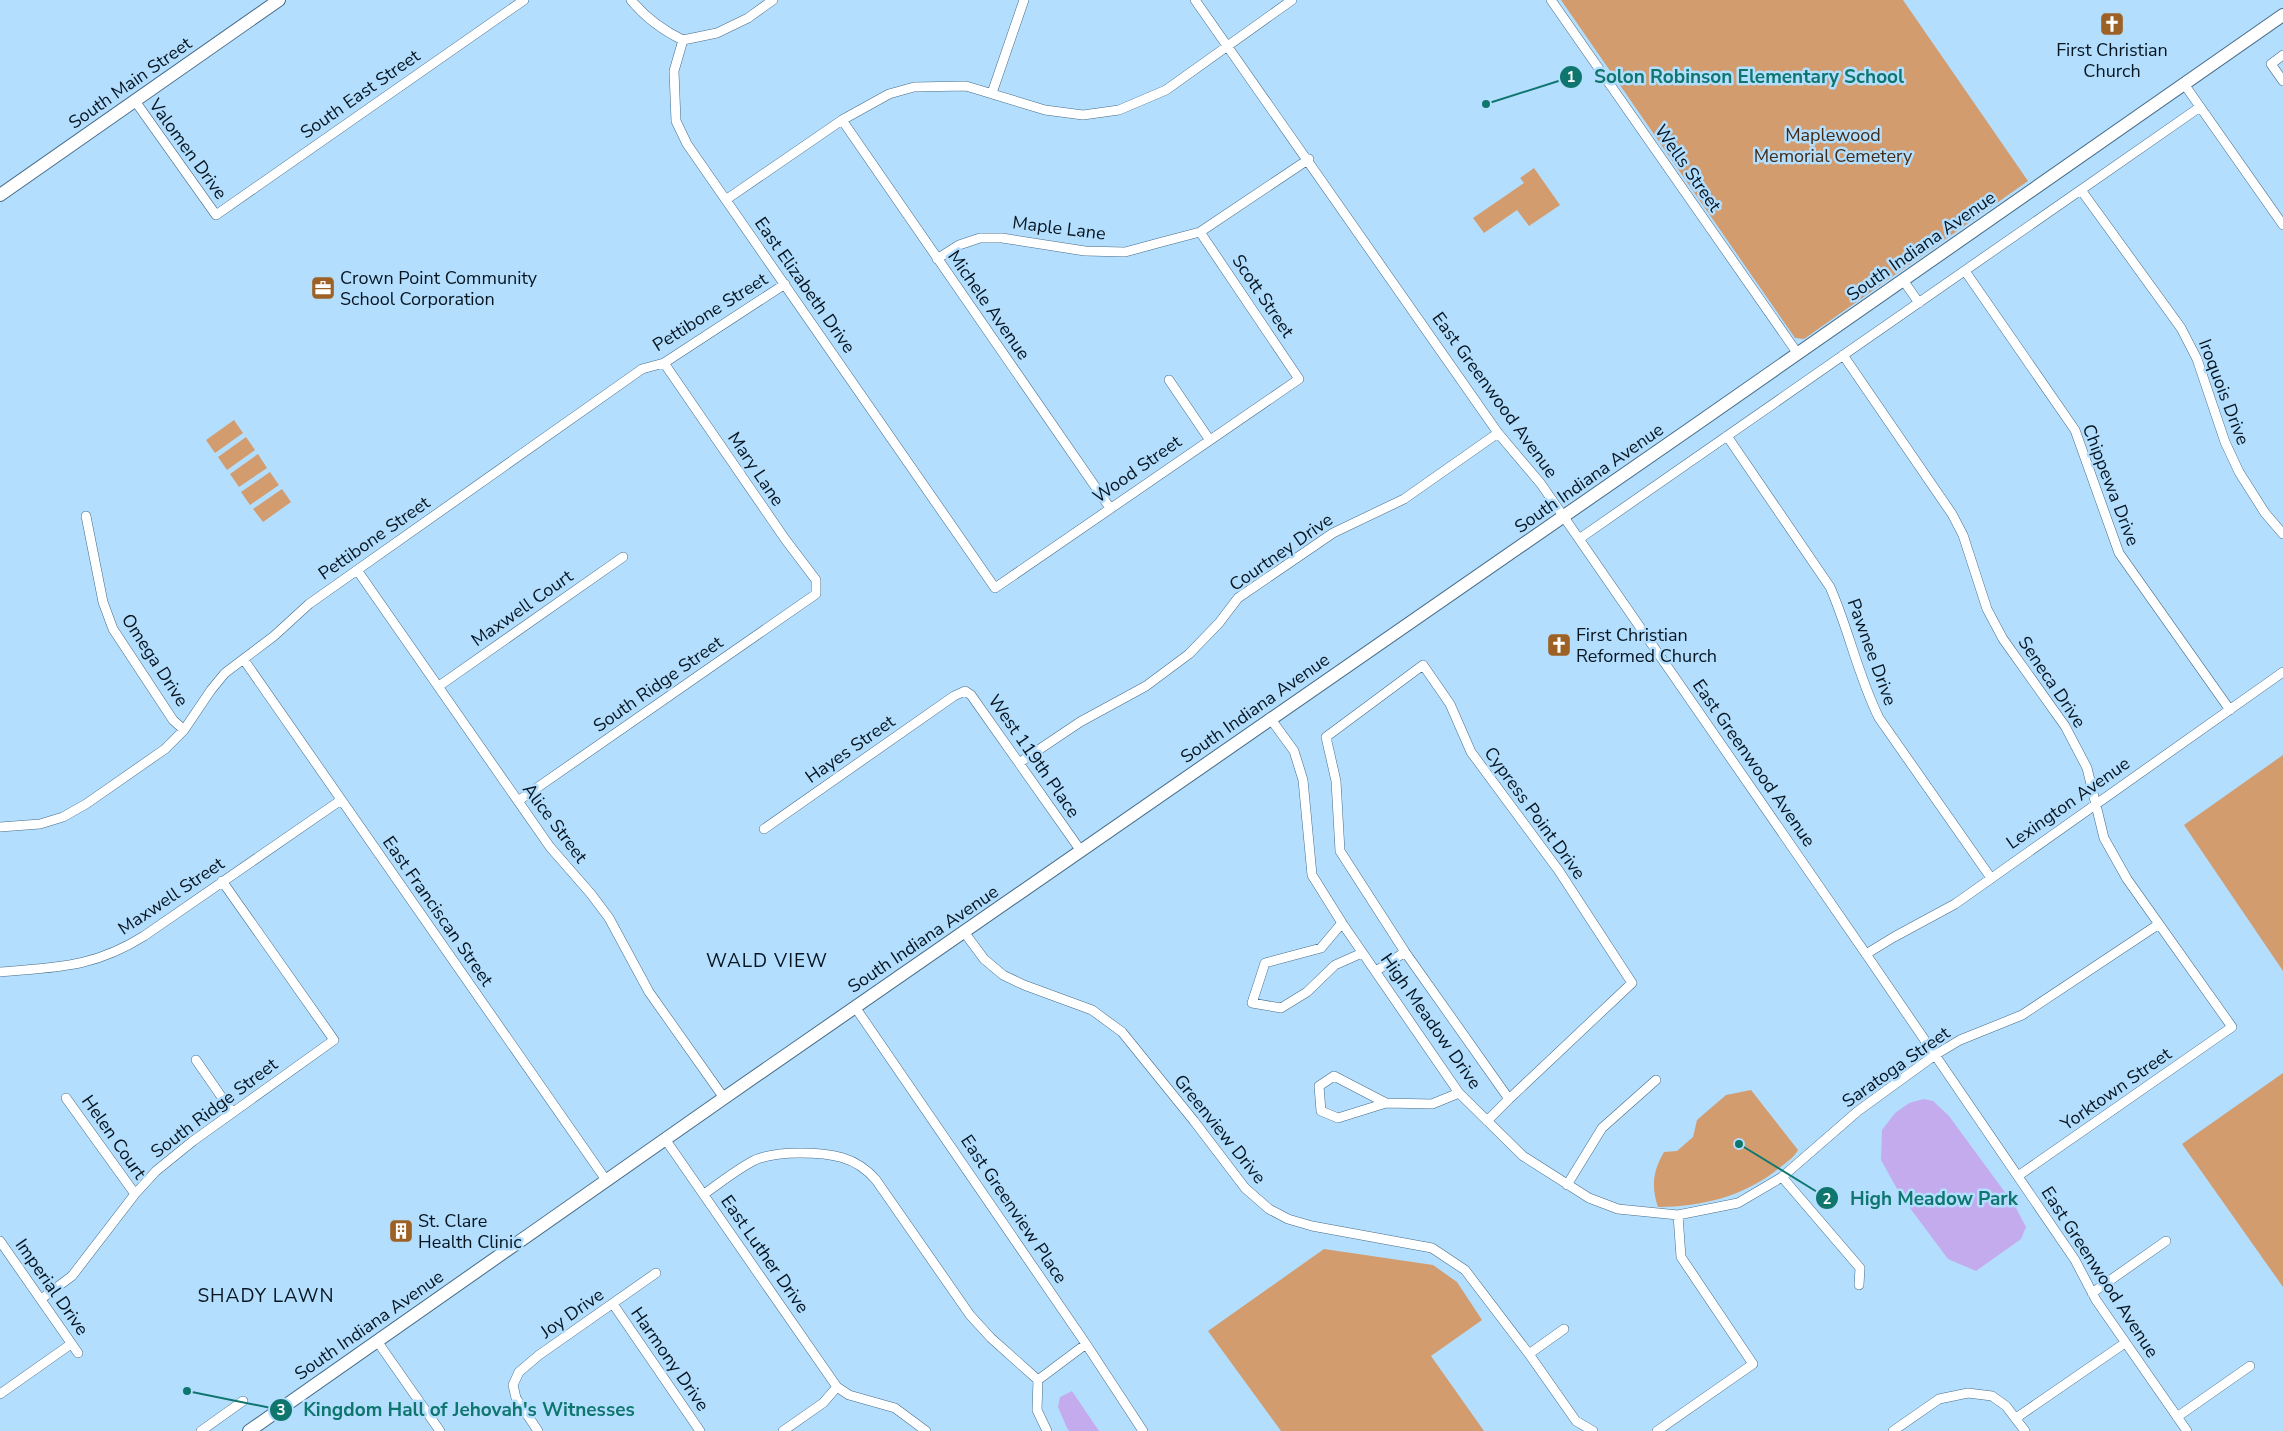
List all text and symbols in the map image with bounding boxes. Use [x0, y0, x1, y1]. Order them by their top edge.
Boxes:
church icon: First Christian Church [2099, 11, 2125, 37]
street label: South Main Street [64, 31, 197, 135]
place label: First Christian Church [2056, 38, 2168, 83]
street label: South East Street [295, 43, 425, 144]
callout: Solon Robinson Elementary School [1559, 60, 1914, 94]
text: Solon Robinson Elementary School [1594, 64, 1904, 90]
text: 1 [1566, 67, 1576, 87]
street label: Valomen Drive [143, 93, 233, 204]
street label: Wells Street [1649, 120, 1727, 217]
park label: Maplewood Memorial Cemetery [1754, 123, 1913, 168]
street label: South Indiana Avenue [1842, 185, 2000, 307]
street label: Maple Lane [1011, 210, 1107, 246]
street label: East Elizabeth Drive [749, 212, 861, 358]
street label: Michele Avenue [942, 246, 1036, 364]
street label: Scott Street [1226, 250, 1300, 343]
place label: Crown Point Community School Corporation [340, 266, 538, 311]
street label: Pettibone Street [648, 267, 773, 357]
office icon: Crown Point Community School Corporation [310, 275, 336, 301]
street label: East Greenwood Avenue [1427, 307, 1563, 483]
street label: Iroquois Drive [2193, 336, 2255, 448]
street label: South Indiana Avenue [1510, 417, 1668, 539]
street label: Chippewa Drive [2077, 421, 2145, 549]
street label: Mary Lane [722, 427, 790, 511]
street label: Wood Street [1088, 429, 1187, 508]
street label: Pettibone Street [313, 490, 435, 585]
street label: Courtney Drive [1225, 507, 1337, 597]
street label: Maxwell Court [466, 564, 578, 652]
street label: Pawnee Drive [1842, 595, 1902, 709]
street label: Omega Drive [116, 609, 194, 711]
place label: First Christian Reformed Church [1576, 623, 1717, 668]
street label: South Ridge Street [588, 630, 728, 738]
church icon: First Christian Reformed Church [1546, 632, 1572, 658]
street label: Seneca Drive [2013, 632, 2091, 732]
street label: South Indiana Avenue [1176, 647, 1334, 769]
street label: East Greenwood Avenue [1687, 674, 1821, 852]
street label: West 119th Place [982, 690, 1086, 822]
street label: Hayes Street [800, 709, 900, 789]
street label: Cypress Point Drive [1479, 742, 1591, 884]
street label: Lexington Avenue [2001, 751, 2135, 855]
street label: Alice Street [517, 778, 593, 868]
street label: East Franciscan Street [377, 831, 499, 991]
street label: Maxwell Street [113, 851, 229, 940]
street label: South Indiana Avenue [843, 880, 1003, 998]
district label: WALD VIEW [706, 948, 828, 974]
street label: High Meadow Drive [1375, 948, 1487, 1094]
street label: Saratoga Street [1837, 1020, 1955, 1113]
street label: Yorktown Street [2055, 1042, 2177, 1137]
street label: South Ridge Street [146, 1052, 283, 1164]
street label: Greenview Drive [1168, 1069, 1272, 1189]
street label: Helen Court [76, 1090, 152, 1184]
street label: East Greenview Place [955, 1130, 1073, 1288]
callout: High Meadow Park [1815, 1181, 2028, 1215]
street label: East Greenwood Avenue [2036, 1182, 2164, 1362]
text: High Meadow Park [1850, 1186, 2019, 1212]
text: 2 [1822, 1189, 1832, 1209]
street label: East Luther Drive [715, 1190, 815, 1318]
place label: St. Clare Health Clinic [418, 1209, 522, 1254]
building icon: St. Clare Health Clinic [388, 1218, 414, 1244]
street label: Imperial Drive [10, 1234, 94, 1340]
street label: South Indiana Avenue [290, 1264, 448, 1386]
street label: Joy Drive [535, 1282, 608, 1344]
district label: SHADY LAWN [197, 1283, 335, 1309]
street label: Harmony Drive [625, 1302, 715, 1416]
callout: Kingdom Hall of Jehovah's Witnesses [268, 1393, 645, 1427]
text: Kingdom Hall of Jehovah's Witnesses [303, 1397, 635, 1423]
text: 3 [276, 1400, 286, 1420]

